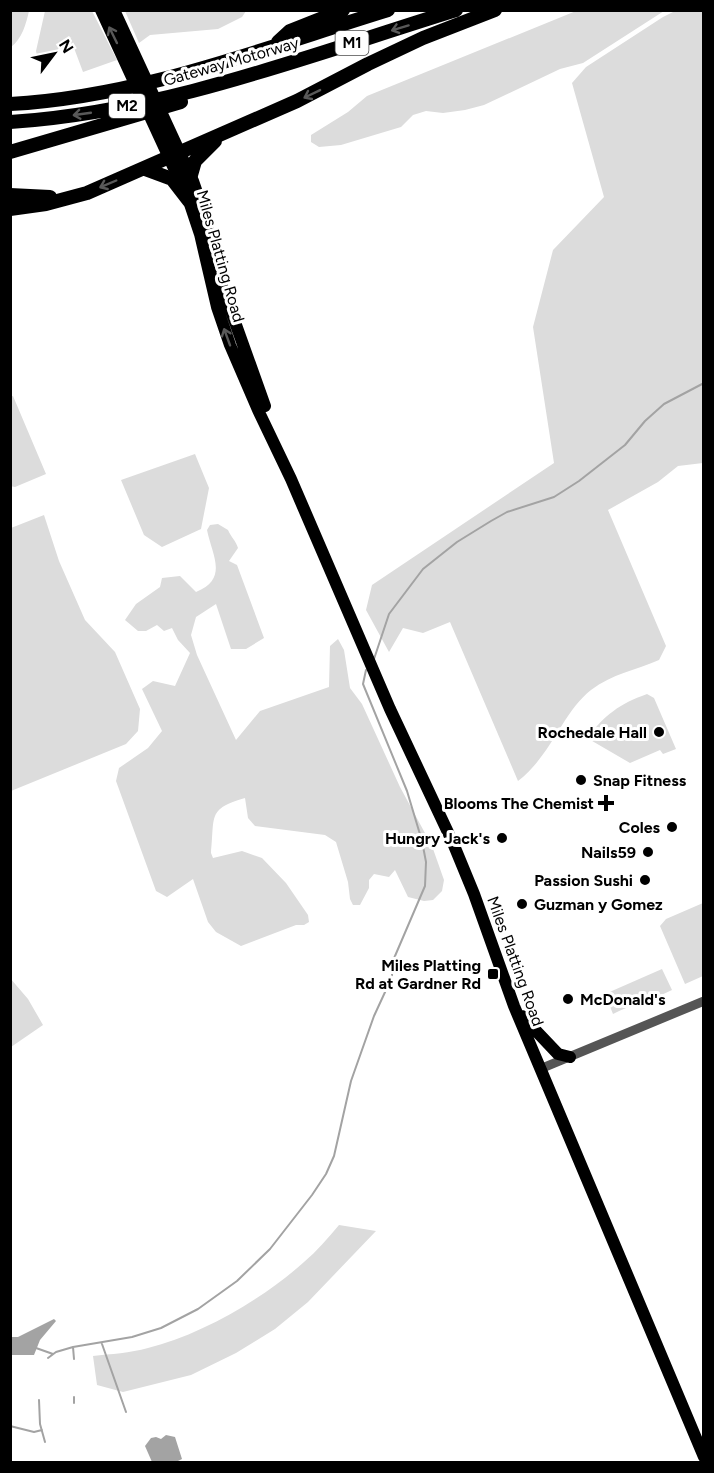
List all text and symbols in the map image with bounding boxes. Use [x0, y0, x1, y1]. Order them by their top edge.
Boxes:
one-way arrow [391, 23, 410, 34]
north arrow [24, 24, 84, 84]
one-way arrow [107, 26, 119, 44]
road number: M1 [336, 31, 368, 55]
street label: Gateway Motorway [161, 33, 302, 90]
text: N [55, 36, 78, 57]
one-way arrow [303, 89, 321, 100]
road number: M2 [109, 94, 145, 118]
one-way arrow [73, 109, 93, 120]
one-way arrow [99, 179, 117, 190]
street label: Miles Platting Road [193, 188, 249, 324]
one-way arrow [221, 328, 232, 346]
place label: Rochedale Hall [538, 723, 647, 742]
marker: Rochedale Hall [652, 725, 666, 739]
place label: Snap Fitness [593, 771, 687, 790]
marker: Snap Fitness [574, 773, 588, 787]
place label: Blooms The Chemist [444, 794, 594, 813]
marker: Blooms The Chemist [599, 796, 613, 810]
place label: Coles [619, 818, 661, 837]
marker: Coles [665, 820, 679, 834]
place label: Hungry Jack's [385, 829, 491, 848]
marker: Hungry Jack's [495, 831, 509, 845]
place label: Nails59 [581, 843, 636, 862]
marker: Nails59 [641, 845, 655, 859]
place label: Passion Sushi [534, 871, 633, 890]
marker: Passion Sushi [638, 873, 652, 887]
street label: Miles Platting Road [483, 894, 548, 1029]
place label: Guzman y Gomez [534, 895, 663, 914]
marker: Guzman y Gomez [515, 897, 529, 911]
place label: Miles Platting Rd at Gardner Rd [355, 956, 481, 993]
marker: Miles Platting Rd at Gardner Rd [486, 967, 500, 981]
place label: McDonald's [580, 990, 666, 1009]
marker: McDonald's [561, 992, 575, 1006]

